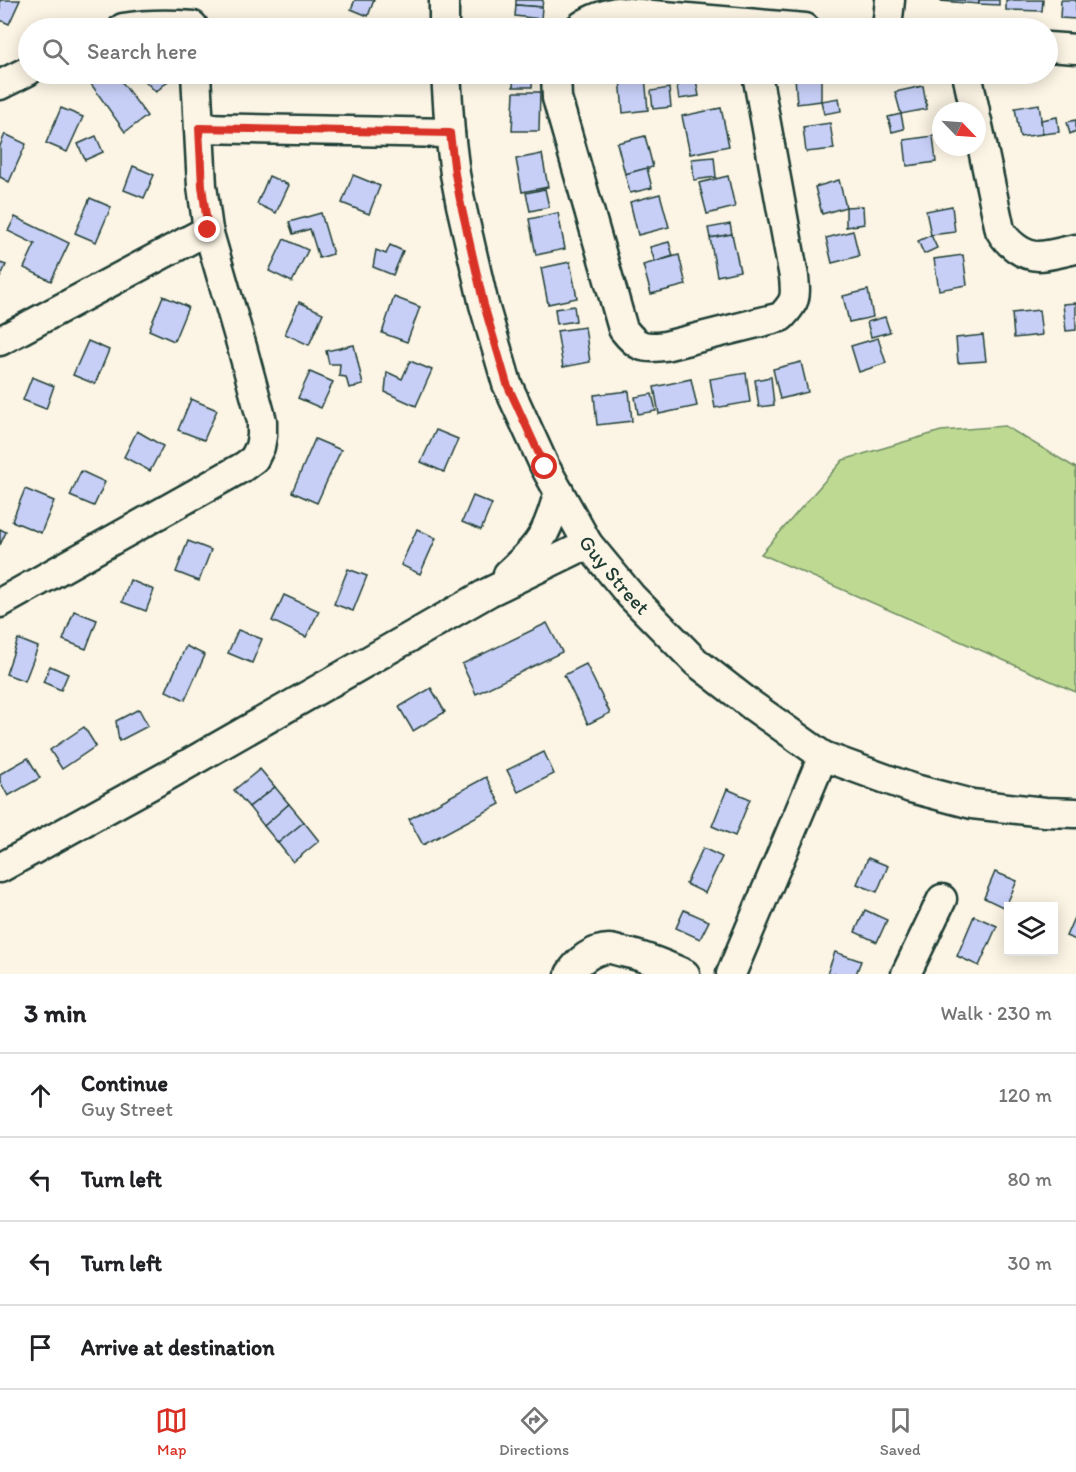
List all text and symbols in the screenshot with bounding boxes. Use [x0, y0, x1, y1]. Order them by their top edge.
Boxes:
search box [18, 18, 1058, 84]
icon: search [39, 35, 72, 68]
text: Search here [87, 38, 197, 65]
north arrow [932, 102, 986, 156]
route end [194, 216, 220, 242]
route start [531, 453, 557, 479]
street label: Guy Street [574, 531, 655, 620]
map controls [1004, 902, 1058, 956]
button: layers [1004, 902, 1058, 956]
text: 3 min [24, 997, 86, 1029]
text: Walk · 230 m [940, 1001, 1052, 1025]
text: Continue [81, 1070, 168, 1097]
icon: ahead [24, 1079, 57, 1112]
text: 120 m [999, 1083, 1052, 1107]
text: Guy Street [81, 1097, 173, 1121]
icon: left [24, 1163, 57, 1196]
text: Turn left [81, 1166, 162, 1193]
text: 80 m [1007, 1167, 1052, 1191]
icon: left [24, 1247, 57, 1280]
text: Turn left [81, 1250, 162, 1277]
text: 30 m [1007, 1251, 1052, 1275]
icon: arrive [24, 1331, 57, 1364]
text: Arrive at destination [81, 1334, 275, 1361]
tab: Map [155, 1404, 188, 1459]
tab: Directions [499, 1404, 569, 1459]
tab: Saved [880, 1404, 921, 1459]

